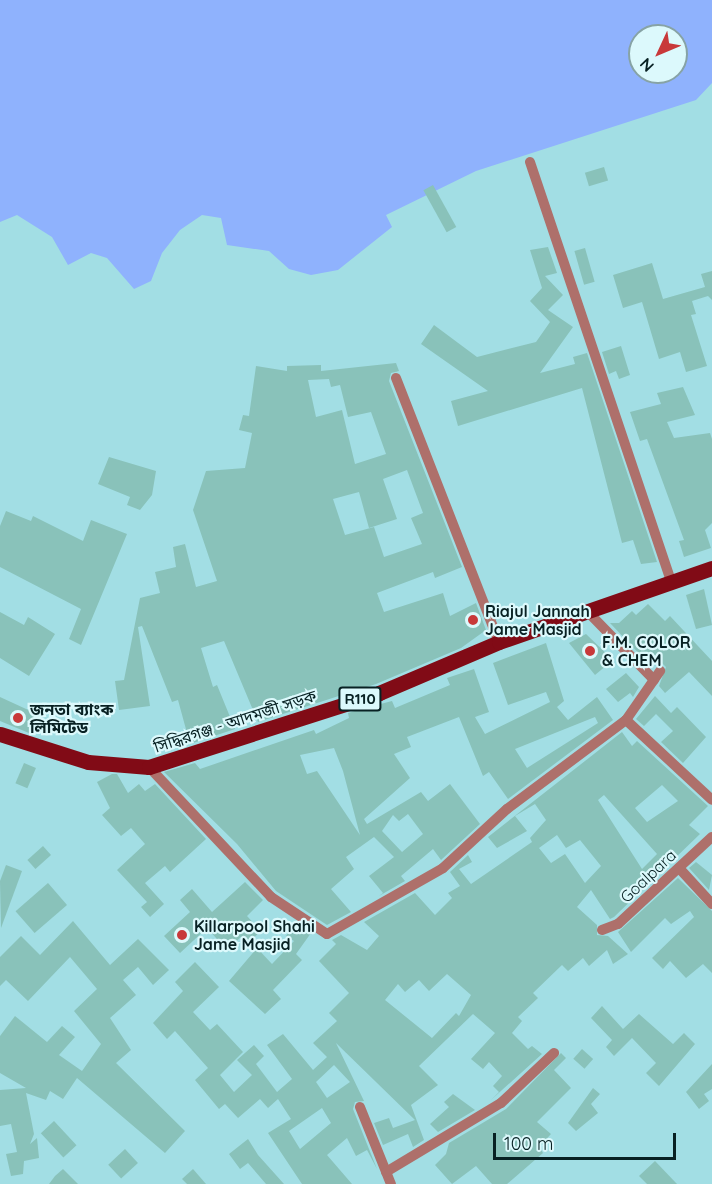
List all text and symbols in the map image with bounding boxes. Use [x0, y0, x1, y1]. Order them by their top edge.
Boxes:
north arrow [628, 24, 688, 84]
text: N [635, 54, 658, 76]
place label: Riajul Jannah Jame Masjid [485, 601, 590, 639]
marker: Riajul Jannah Jame Masjid [466, 613, 480, 627]
place label: F.M. COLOR & CHEM [602, 632, 691, 670]
marker: F.M. COLOR & CHEM [583, 644, 597, 658]
street label: সিদ্ধিরগঞ্জ - আদমজী সড়ক [151, 686, 319, 756]
road number: R110 [338, 687, 382, 711]
place label: জনতা ব্যাংক লিমিটেড [30, 699, 114, 737]
marker: জনতা ব্যাংক লিমিটেড [11, 711, 25, 725]
street label: Goalpara [616, 845, 680, 907]
place label: Killarpool Shahi Jame Masjid [194, 916, 315, 954]
marker: Killarpool Shahi Jame Masjid [175, 928, 189, 942]
scale bar [496, 1121, 679, 1159]
text: 100 m [504, 1132, 553, 1155]

